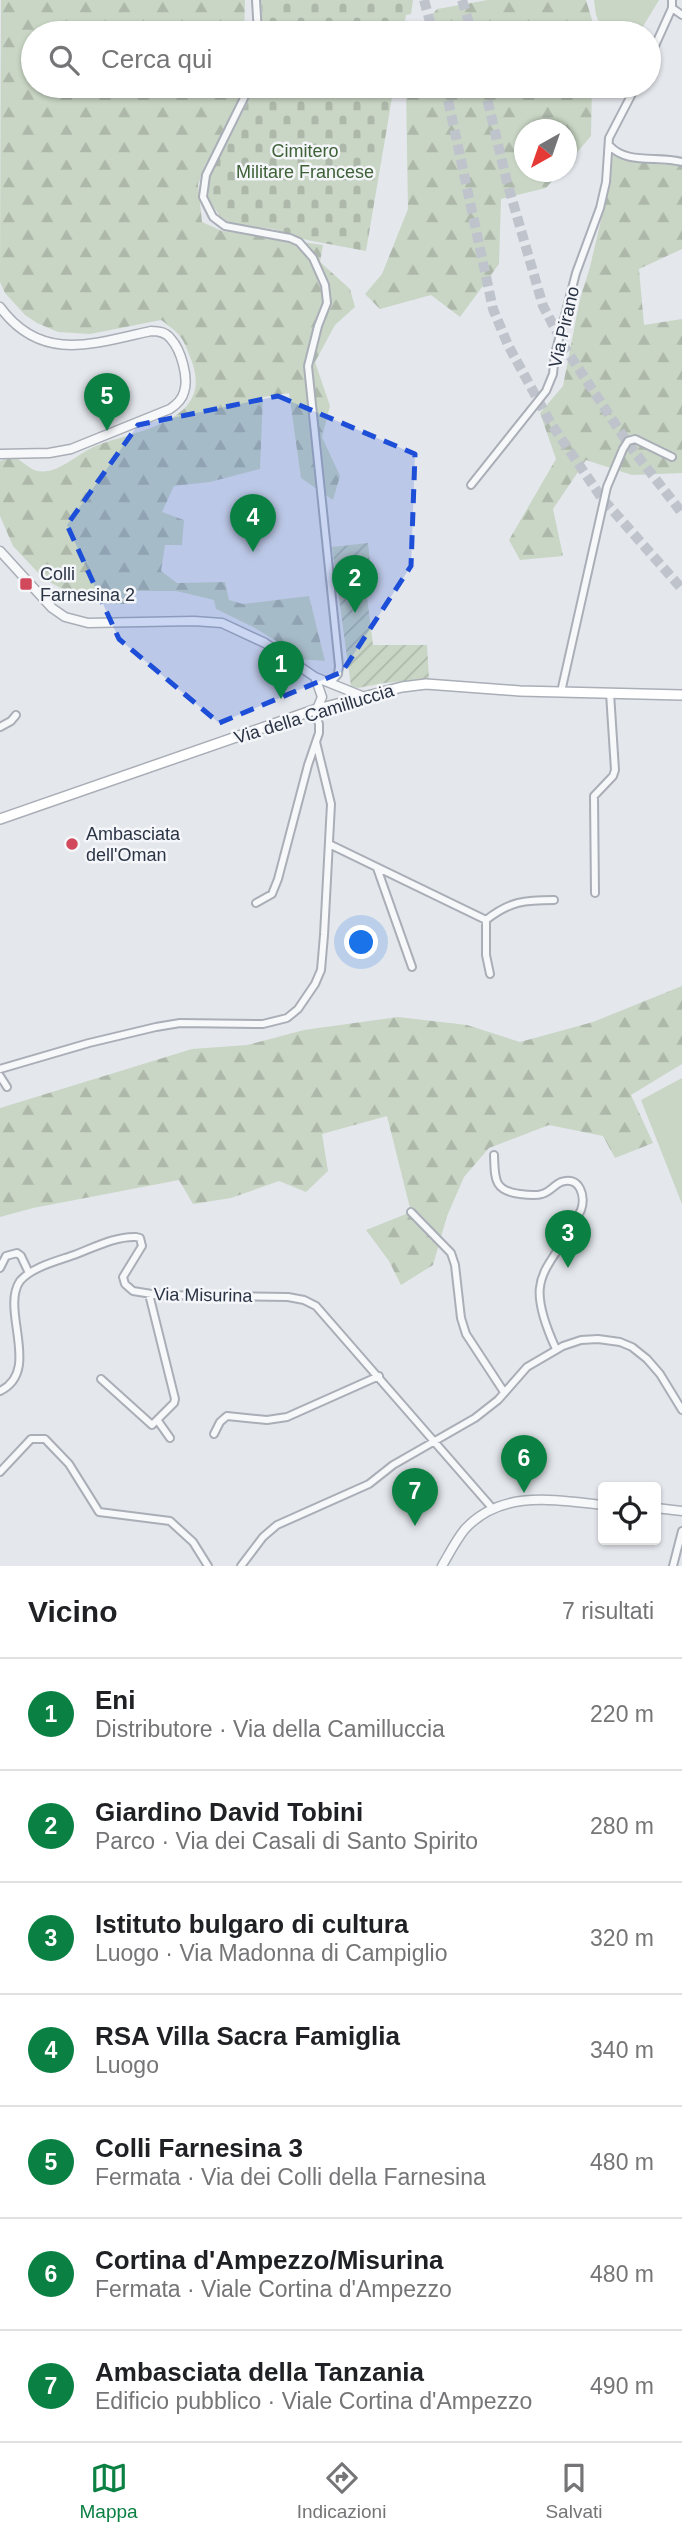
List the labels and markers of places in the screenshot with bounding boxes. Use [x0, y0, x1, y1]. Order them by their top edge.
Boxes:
pin: 5 [84, 373, 130, 431]
pin: 4 [230, 494, 276, 552]
pin: 2 [332, 555, 378, 613]
place label: Colli Farnesina 2 [40, 564, 135, 605]
marker: Colli Farnesina 2 [18, 576, 34, 592]
pin: 1 [258, 641, 304, 699]
place label: Ambasciata dell'Oman [86, 824, 181, 865]
marker: Ambasciata dell'Oman [64, 836, 80, 852]
pin: 3 [545, 1210, 591, 1268]
pin: 6 [501, 1435, 547, 1493]
pin: 7 [392, 1468, 438, 1526]

